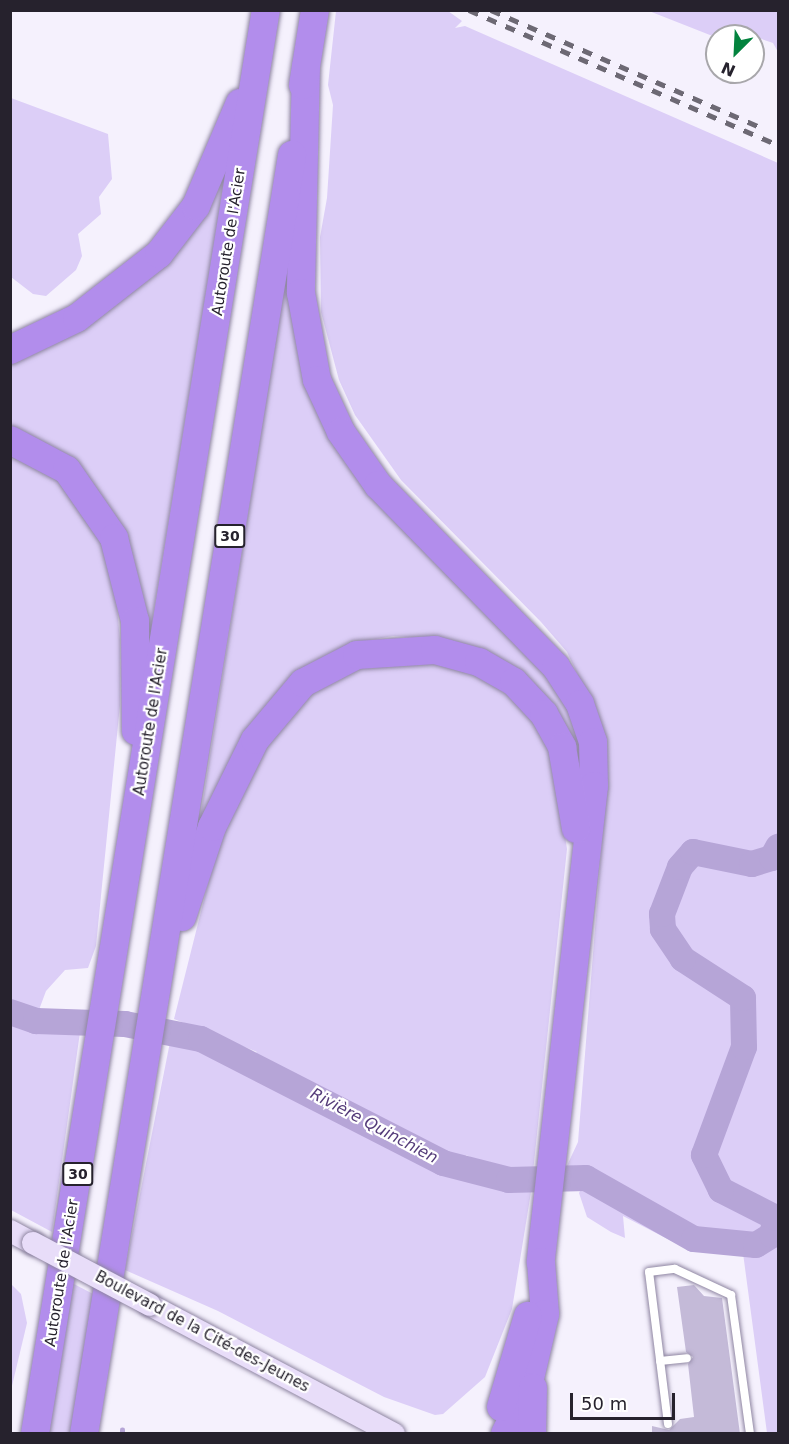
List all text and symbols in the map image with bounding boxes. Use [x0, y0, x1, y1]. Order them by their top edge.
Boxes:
north arrow [705, 24, 765, 84]
text: N [718, 58, 738, 80]
street label: Autoroute de l'Acier [208, 167, 250, 317]
road number: 30 [214, 525, 246, 547]
street label: Autoroute de l'Acier [130, 647, 172, 797]
water label: Rivière Quinchien [307, 1084, 441, 1168]
road number: 30 [62, 1163, 94, 1185]
street label: Autoroute de l'Acier [41, 1198, 83, 1348]
street label: Boulevard de la Cité-des-Jeunes [92, 1268, 312, 1396]
scale bar [573, 1381, 678, 1419]
text: 50 m [581, 1393, 627, 1414]

